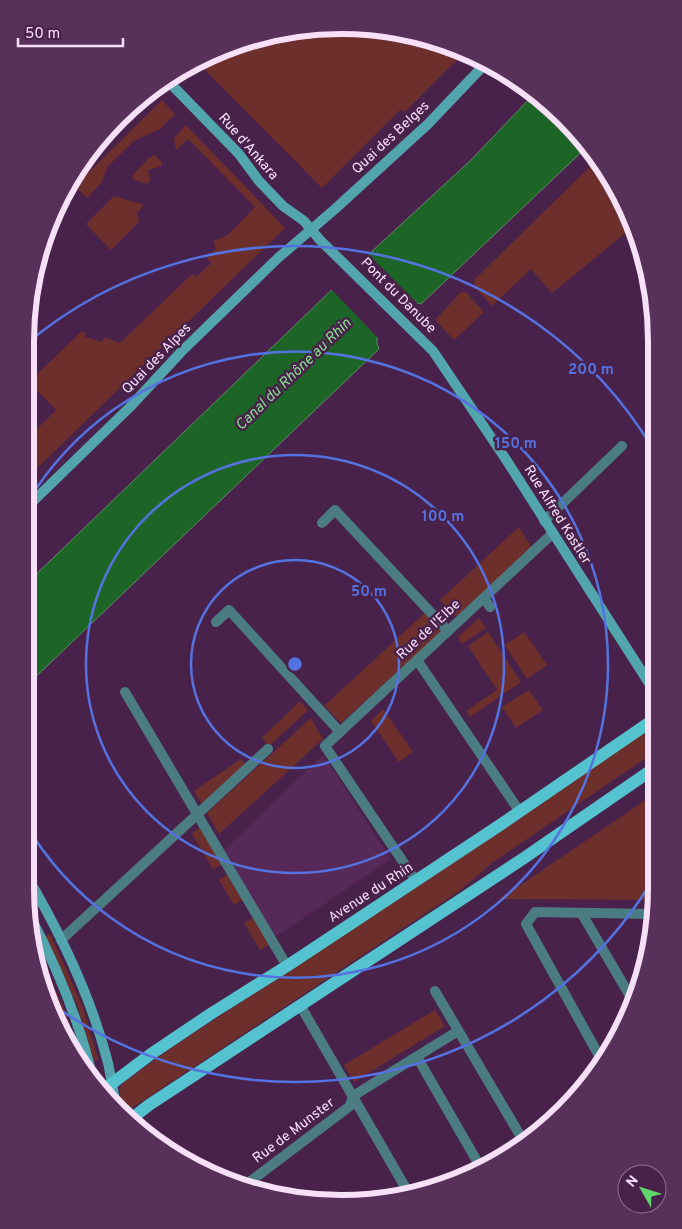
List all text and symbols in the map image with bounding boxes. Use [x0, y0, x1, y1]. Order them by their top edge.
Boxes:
scale bar [18, 15, 122, 47]
text: 50 m [25, 25, 60, 44]
street label: Quai des Belges [349, 98, 433, 178]
street label: Rue d'Ankara [214, 110, 282, 184]
street label: Pont du Danube [357, 255, 439, 337]
water label: Canal du Rhône au Rhin [232, 315, 356, 435]
street label: Quai des Alpes [119, 320, 195, 398]
text: 200 m [568, 361, 614, 380]
text: 150 m [495, 435, 537, 454]
street label: Rue Alfred Kastler [520, 462, 595, 568]
text: 100 m [422, 508, 464, 527]
text: 50 m [351, 583, 387, 602]
street label: Rue de l'Elbe [394, 596, 464, 664]
centre of rings [286, 655, 304, 673]
street label: Avenue du Rhin [325, 859, 417, 927]
street label: Rue de Munster [250, 1094, 339, 1167]
north arrow [617, 1164, 667, 1214]
text: N [623, 1173, 643, 1191]

